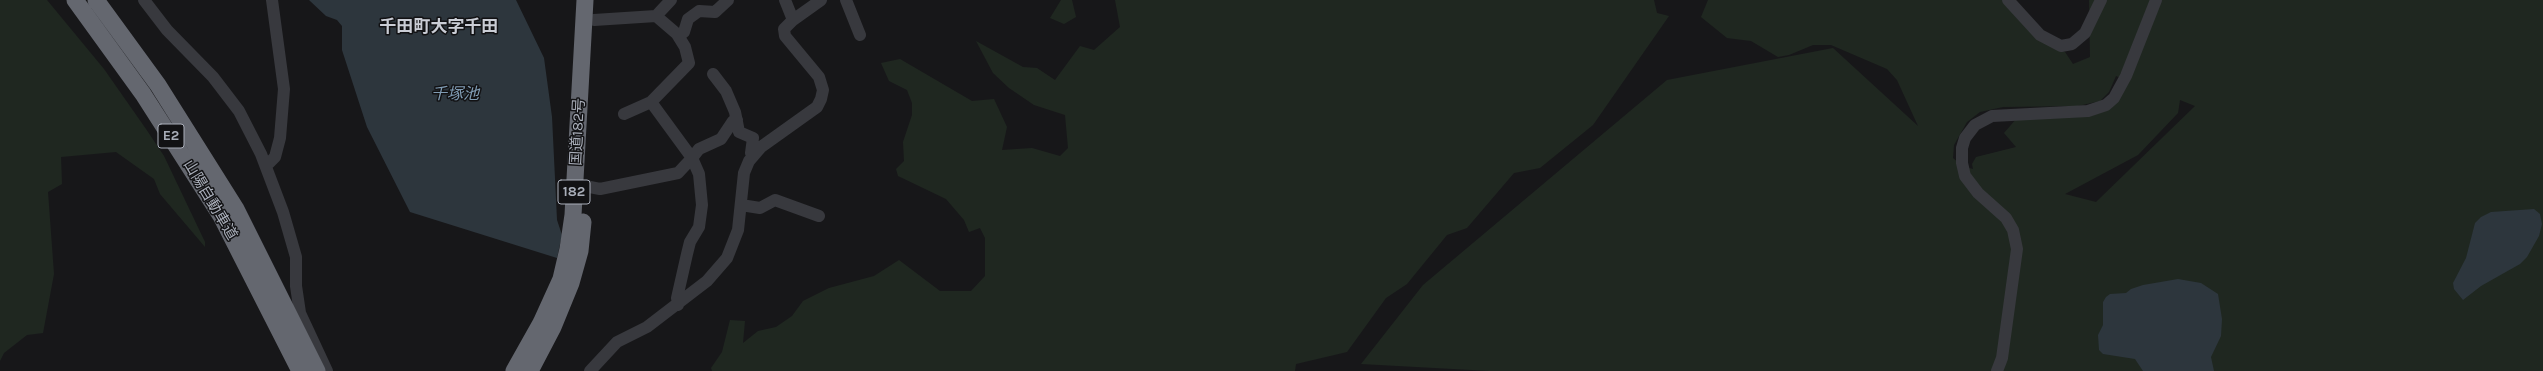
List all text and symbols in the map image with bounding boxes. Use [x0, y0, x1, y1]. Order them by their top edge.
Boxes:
district label: 千田町大字千田 [380, 17, 498, 37]
water label: 千塚池 [431, 84, 479, 104]
street label: 国道182号 [567, 98, 589, 166]
road number: E2 [158, 124, 184, 148]
street label: 山陽自動車道 [179, 157, 241, 243]
road number: 182 [558, 180, 590, 204]

